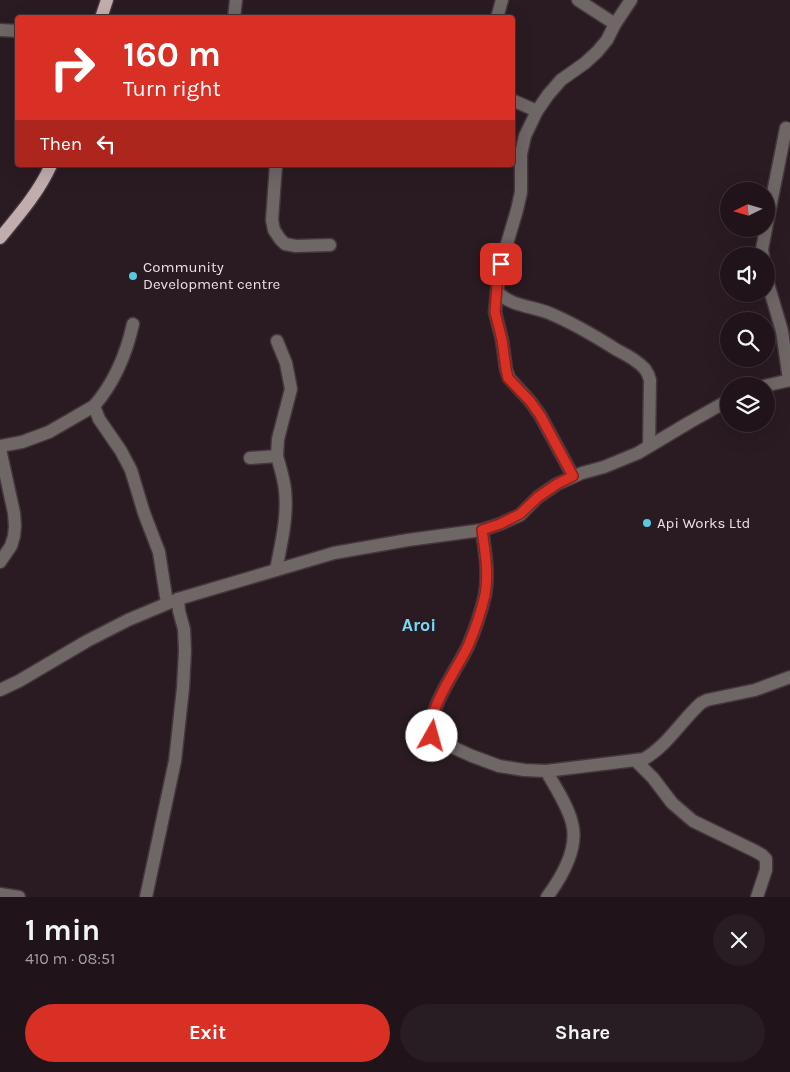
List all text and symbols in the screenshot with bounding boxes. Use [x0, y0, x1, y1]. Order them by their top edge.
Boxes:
text: 160 m [123, 34, 221, 75]
icon: right [40, 35, 105, 100]
text: Turn right [123, 76, 221, 102]
icon: left [92, 130, 120, 158]
text: Then [40, 133, 82, 155]
north arrow [720, 182, 775, 238]
map controls [720, 182, 775, 432]
pin [480, 243, 522, 285]
button: sound [720, 247, 775, 302]
icon: arrive [487, 250, 515, 278]
place label: Community Development centre [143, 258, 280, 293]
marker: Community Development centre [127, 270, 139, 282]
button: search [720, 312, 775, 367]
button: layers [720, 377, 775, 432]
place label: Api Works Ltd [657, 514, 750, 532]
marker: Api Works Ltd [641, 517, 653, 529]
district label: Aroi [402, 614, 436, 636]
position arrow [405, 709, 457, 761]
text: 1 min [25, 912, 100, 948]
button: close [713, 914, 765, 966]
text: 410 m · 08:51 [25, 949, 115, 968]
button: Exit [25, 1004, 390, 1062]
button: Share [400, 1004, 765, 1062]

